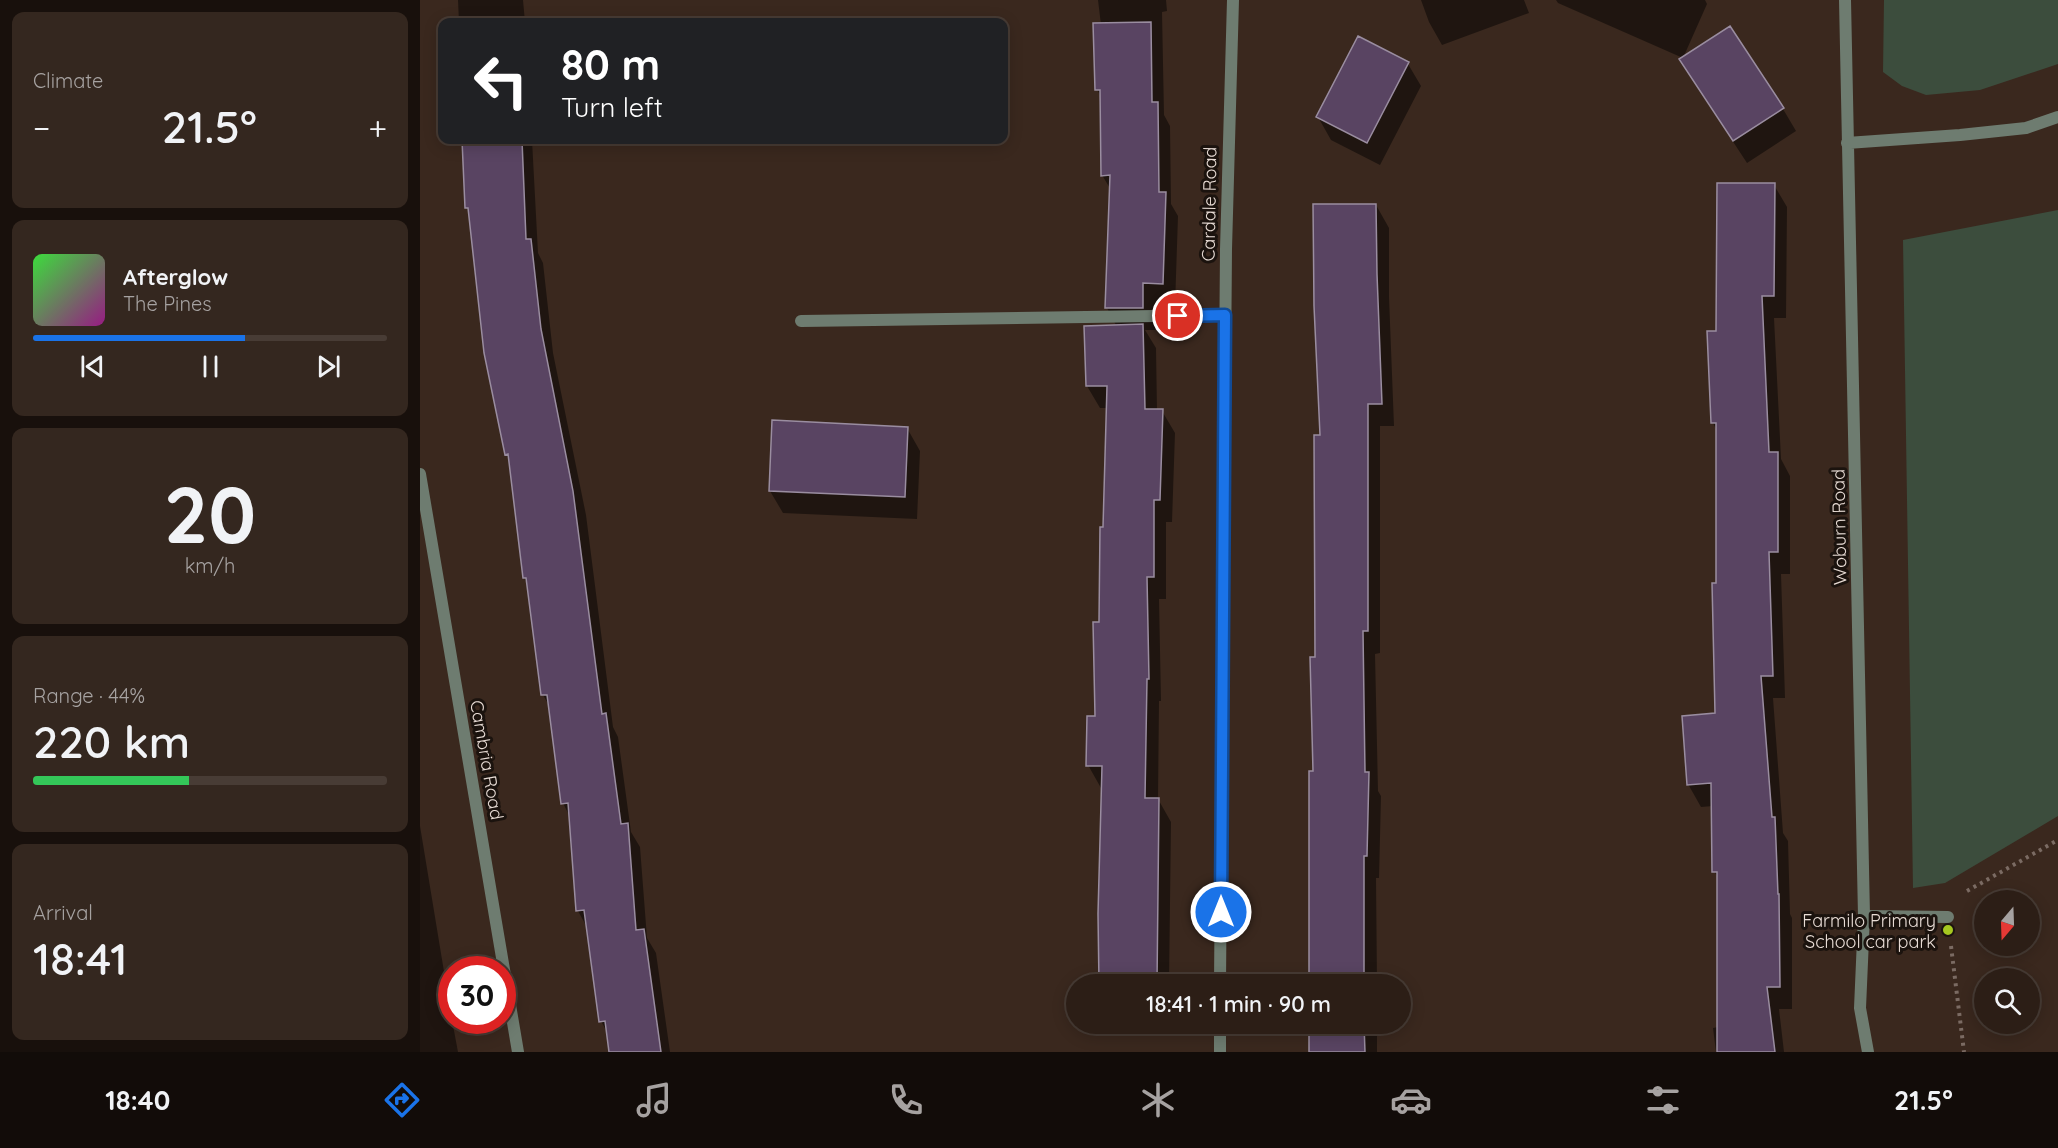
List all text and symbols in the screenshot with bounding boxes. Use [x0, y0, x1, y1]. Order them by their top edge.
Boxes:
text: 80 m [561, 38, 660, 91]
icon: left [462, 42, 540, 120]
text: Climate [33, 68, 103, 93]
text: Turn left [561, 90, 663, 124]
text: 21.5° [162, 98, 257, 154]
text: − [33, 107, 50, 148]
text: + [368, 107, 387, 148]
street label: Cardale Road [1197, 146, 1221, 262]
text: Afterglow [123, 263, 228, 291]
pin [1152, 290, 1203, 341]
text: The Pines [123, 291, 212, 316]
icon: arrive [1161, 299, 1194, 332]
icon: previous [76, 350, 109, 383]
icon: pause [194, 350, 227, 383]
icon: next [312, 350, 345, 383]
text: 20 [164, 465, 256, 563]
street label: Woburn Road [1826, 469, 1852, 585]
text: km/h [185, 553, 235, 578]
text: Range · 44% [33, 683, 145, 708]
street label: Cambria Road [465, 698, 509, 822]
text: 220 km [33, 713, 190, 769]
position arrow [1189, 880, 1253, 944]
north arrow [1974, 890, 2040, 956]
map controls [1974, 890, 2040, 1034]
text: Arrival [33, 900, 93, 925]
place label: Farmilo Primary School car park [1802, 909, 1936, 953]
marker: Farmilo Primary School car park [1941, 923, 1955, 937]
text: 18:41 [33, 930, 128, 986]
speed limit sign: 30 [438, 956, 516, 1034]
button: search [1974, 968, 2040, 1034]
text: 18:41 · 1 min · 90 m [1146, 990, 1331, 1018]
icon: directions [381, 1079, 423, 1121]
icon: music [633, 1079, 675, 1121]
icon: phone [885, 1079, 927, 1121]
icon: climate [1137, 1079, 1179, 1121]
icon: car [1390, 1079, 1432, 1121]
icon: filters [1642, 1079, 1684, 1121]
text: 18:40 [105, 1083, 170, 1117]
text: 21.5° [1894, 1083, 1953, 1117]

